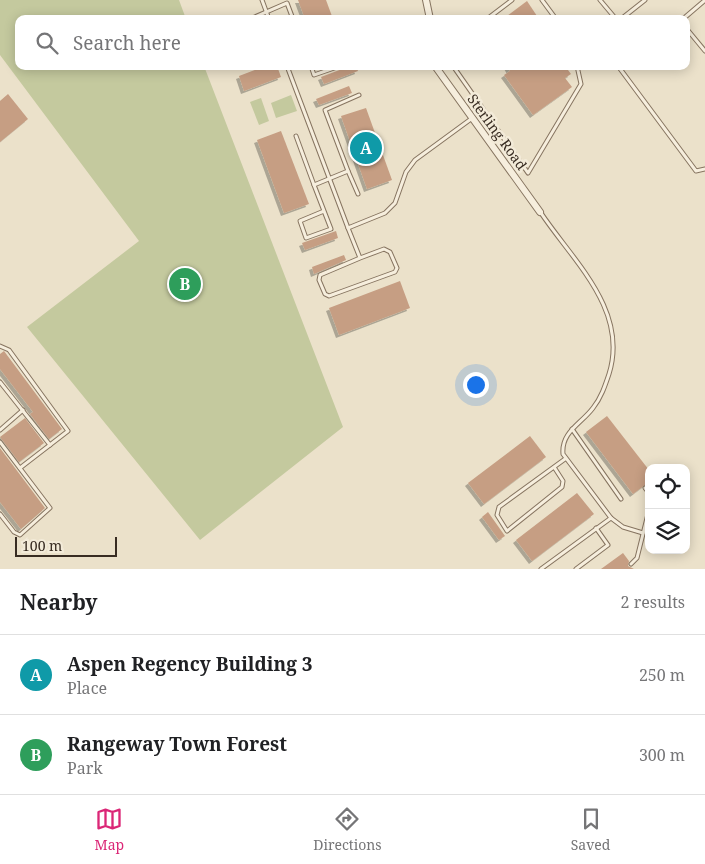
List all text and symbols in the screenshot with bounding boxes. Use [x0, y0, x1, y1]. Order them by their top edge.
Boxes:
search box [15, 15, 690, 70]
icon: search [33, 29, 61, 57]
text: Search here [73, 30, 181, 56]
street label: Sterling Road [463, 90, 532, 174]
pin: A [350, 129, 382, 167]
pin: B [169, 265, 201, 303]
your location [463, 372, 489, 398]
map controls [645, 464, 690, 554]
button: locate [645, 464, 690, 509]
button: layers [645, 509, 690, 554]
scale bar [15, 534, 118, 557]
text: 100 m [22, 536, 62, 555]
text: Nearby [20, 588, 98, 616]
text: 2 results [621, 591, 685, 613]
text: Aspen Regency Building 3 [67, 651, 313, 677]
text: A [30, 664, 42, 686]
text: 250 m [639, 664, 685, 686]
text: Place [67, 677, 107, 699]
text: Rangeway Town Forest [67, 731, 287, 757]
text: B [31, 744, 41, 766]
text: 300 m [639, 744, 685, 766]
text: Park [67, 757, 103, 779]
tab: Map [95, 805, 124, 854]
tab: Directions [313, 805, 382, 854]
tab: Saved [571, 805, 610, 854]

